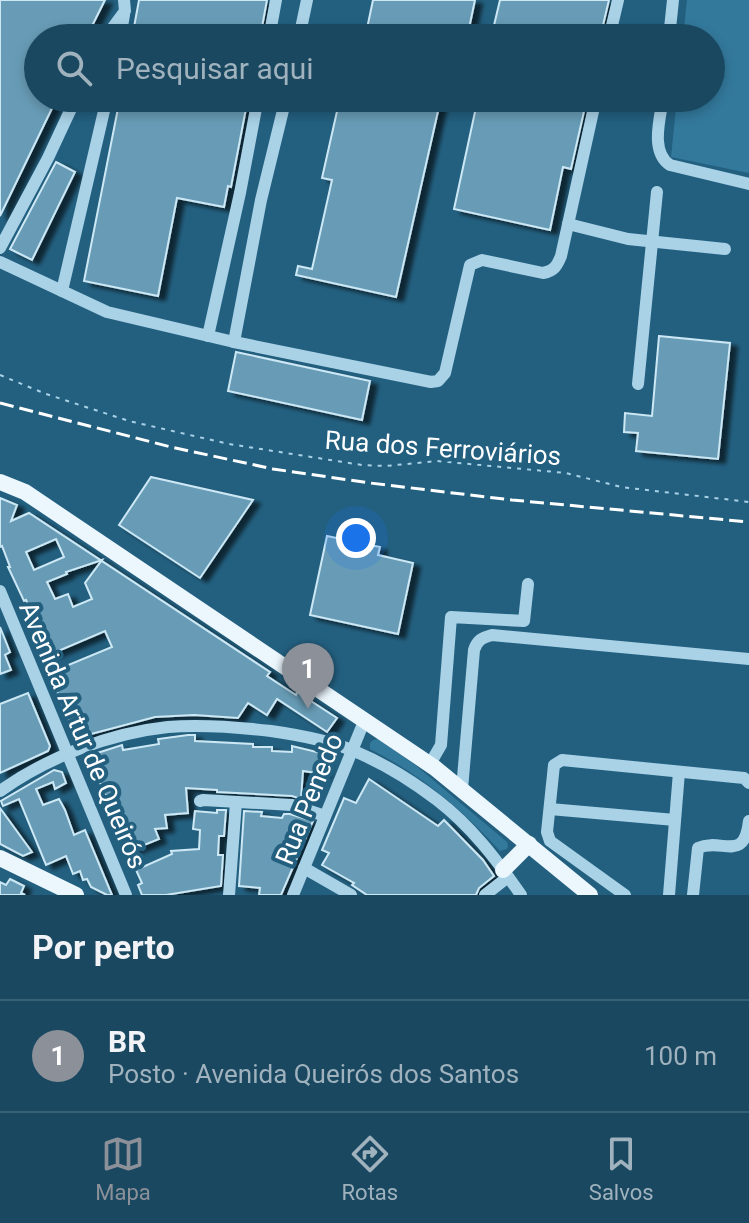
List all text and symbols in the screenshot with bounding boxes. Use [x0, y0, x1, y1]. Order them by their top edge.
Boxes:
search box [24, 24, 725, 112]
icon: search [52, 46, 96, 90]
text: Pesquisar aqui [116, 51, 314, 86]
street label: Rua dos Ferroviários [324, 425, 562, 471]
your location [336, 518, 376, 558]
street label: Avenida Artur de Queirós [13, 597, 153, 873]
pin: 1 [282, 643, 334, 709]
street label: Rua Penedo [269, 729, 349, 869]
text: Por perto [32, 927, 175, 967]
text: BR [108, 1024, 146, 1059]
text: 1 [51, 1041, 65, 1071]
text: 100 m [644, 1041, 717, 1071]
text: Posto · Avenida Queirós dos Santos [108, 1059, 519, 1089]
tab: Mapa [95, 1132, 151, 1205]
tab: Rotas [342, 1132, 398, 1205]
tab: Salvos [589, 1132, 654, 1205]

